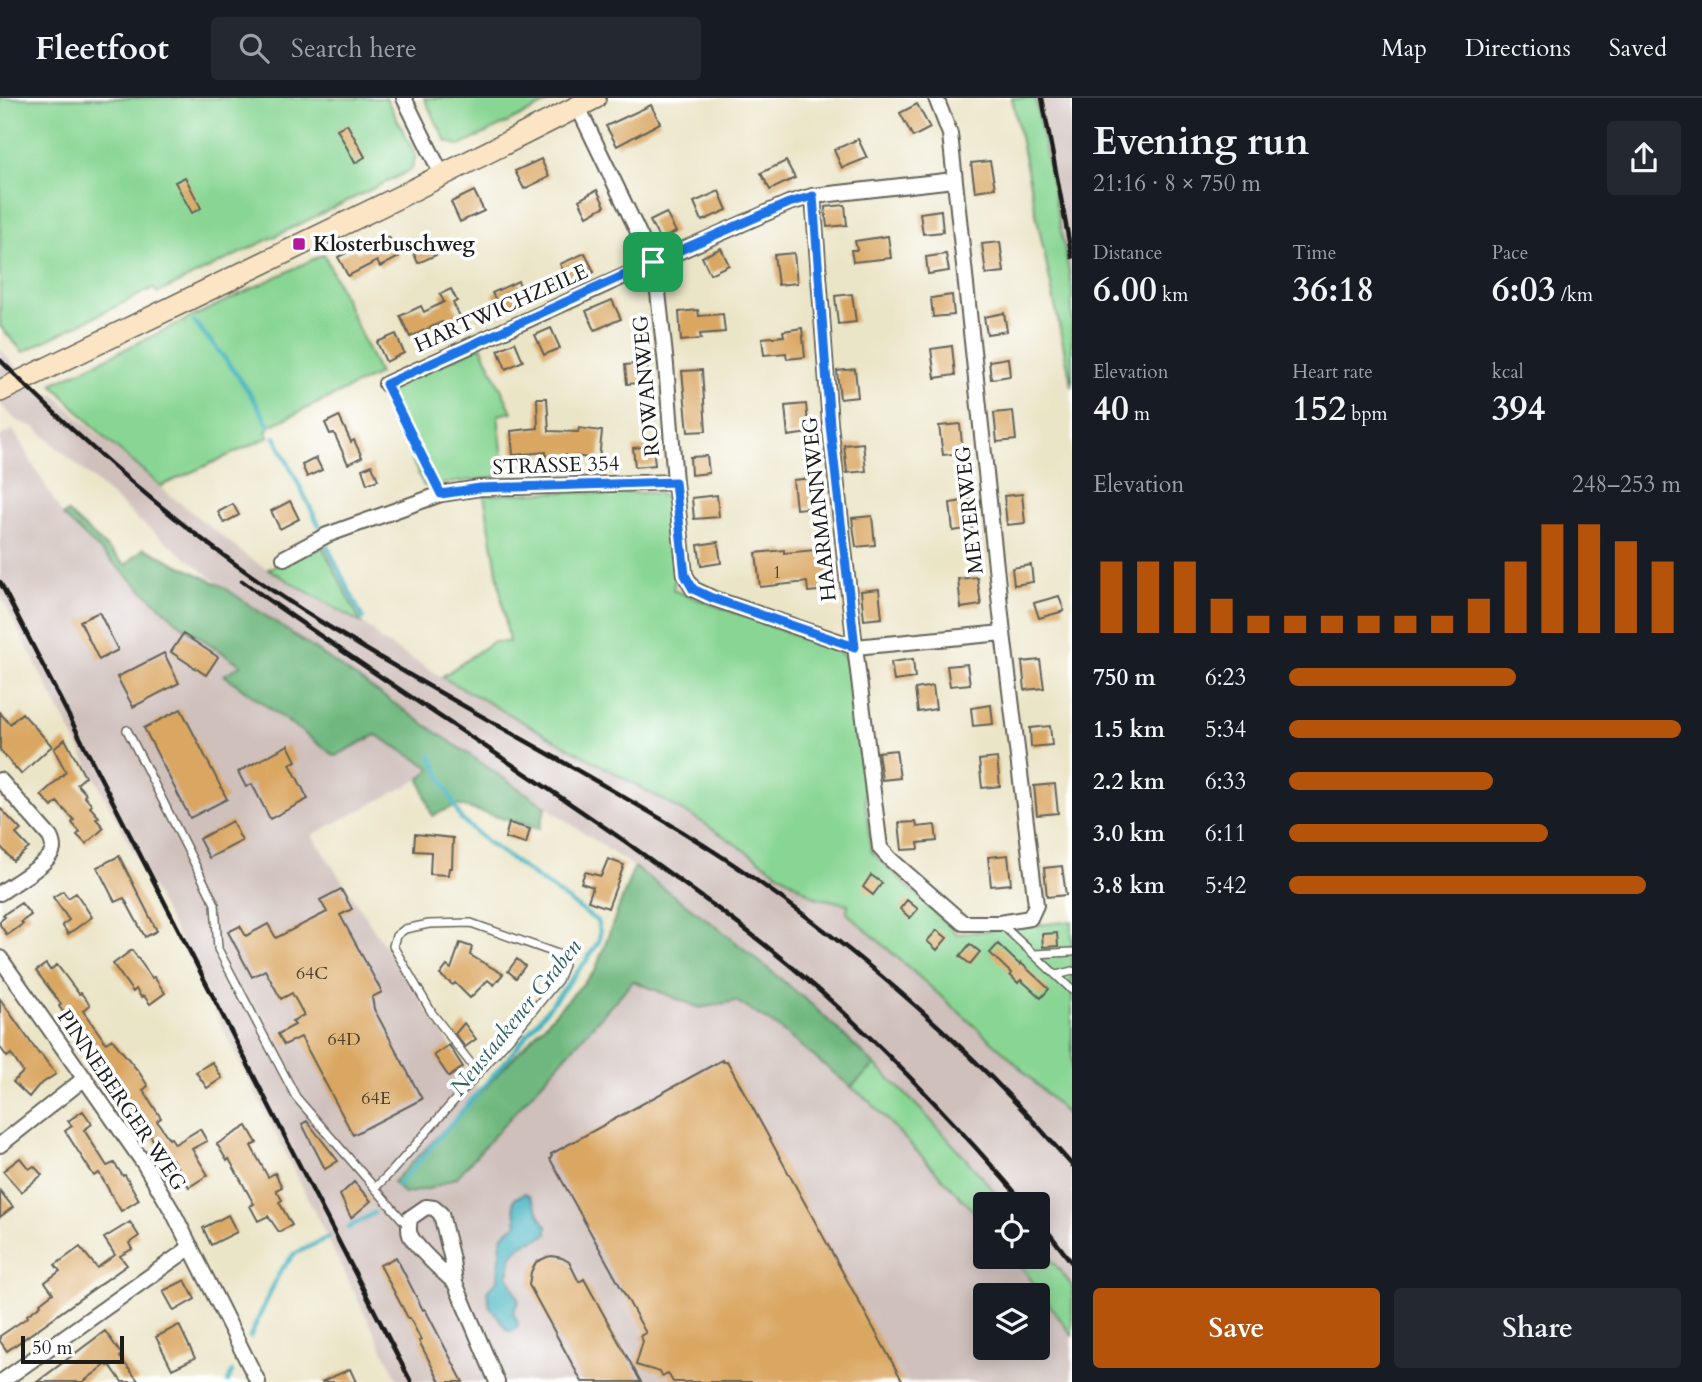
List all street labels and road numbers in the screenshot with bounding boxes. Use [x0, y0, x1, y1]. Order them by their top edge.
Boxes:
street label: HARTWICHZEILE [410, 257, 593, 360]
street label: ROWANWEG [626, 314, 667, 458]
street label: HAARMANNWEG [795, 415, 844, 603]
street label: MEYERWEG [948, 444, 991, 575]
street label: STRASSE 354 [492, 449, 620, 482]
street label: PINNEBERGER WEG [50, 1004, 193, 1197]

